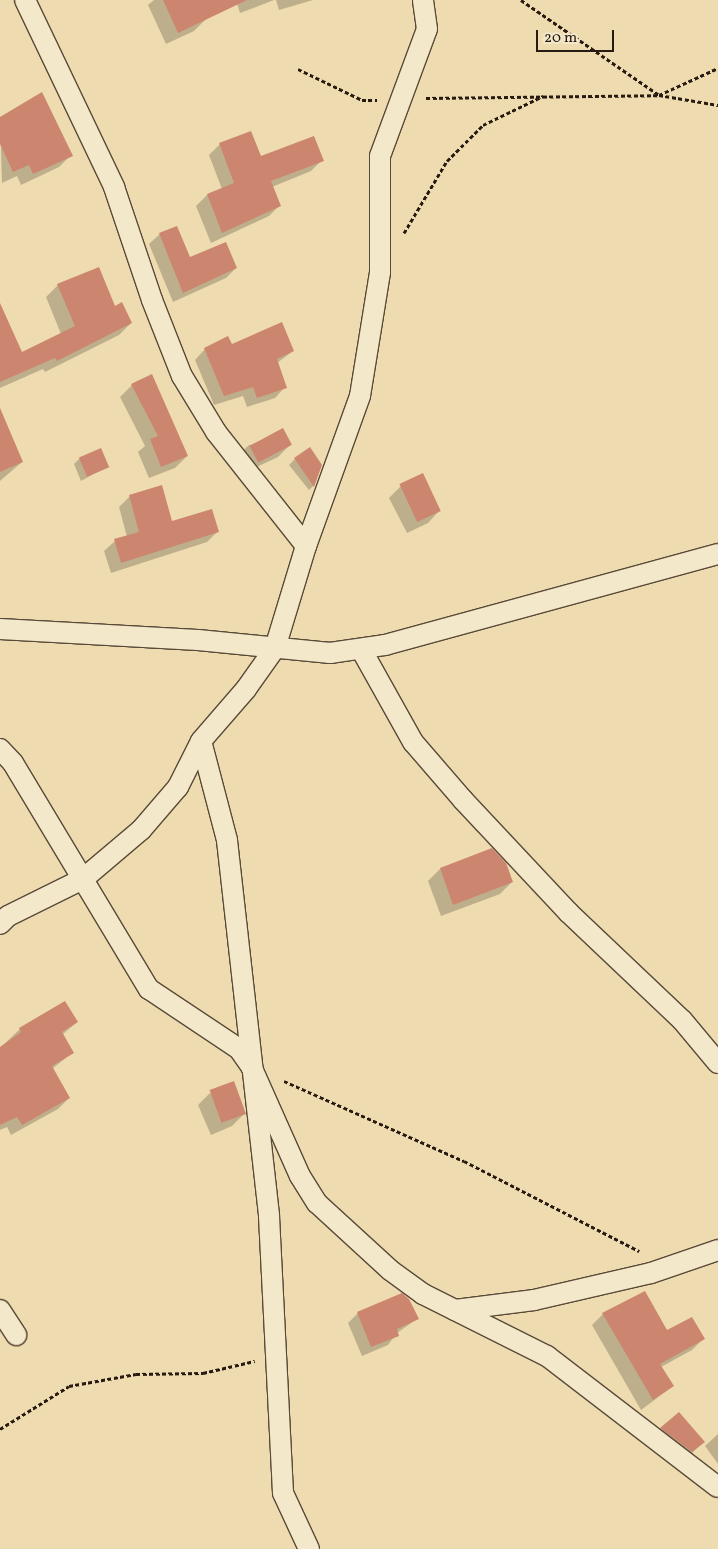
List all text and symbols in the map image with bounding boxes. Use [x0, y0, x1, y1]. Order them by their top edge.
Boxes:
scale bar [538, 20, 616, 52]
text: 20 m [544, 28, 577, 49]

